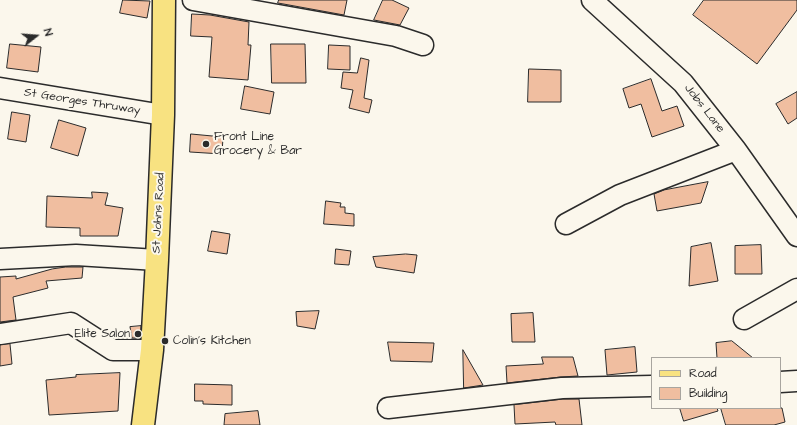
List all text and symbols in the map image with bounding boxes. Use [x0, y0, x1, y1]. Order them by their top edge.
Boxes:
north arrow [16, 16, 56, 56]
text: N [40, 27, 56, 38]
street label: Jobs Lane [681, 82, 727, 136]
street label: St Georges Thruway [23, 86, 141, 118]
place label: Front Line Grocery & Bar [214, 130, 302, 158]
marker: Front Line Grocery & Bar [201, 139, 211, 149]
street label: St Johns Road [150, 172, 168, 254]
place label: Elite Salon [75, 327, 130, 341]
marker: Elite Salon [133, 329, 143, 339]
place label: Colin's Kitchen [173, 334, 251, 348]
marker: Colin's Kitchen [160, 336, 170, 346]
legend [651, 357, 781, 409]
text: Road [689, 365, 717, 382]
text: Building [689, 385, 727, 402]

